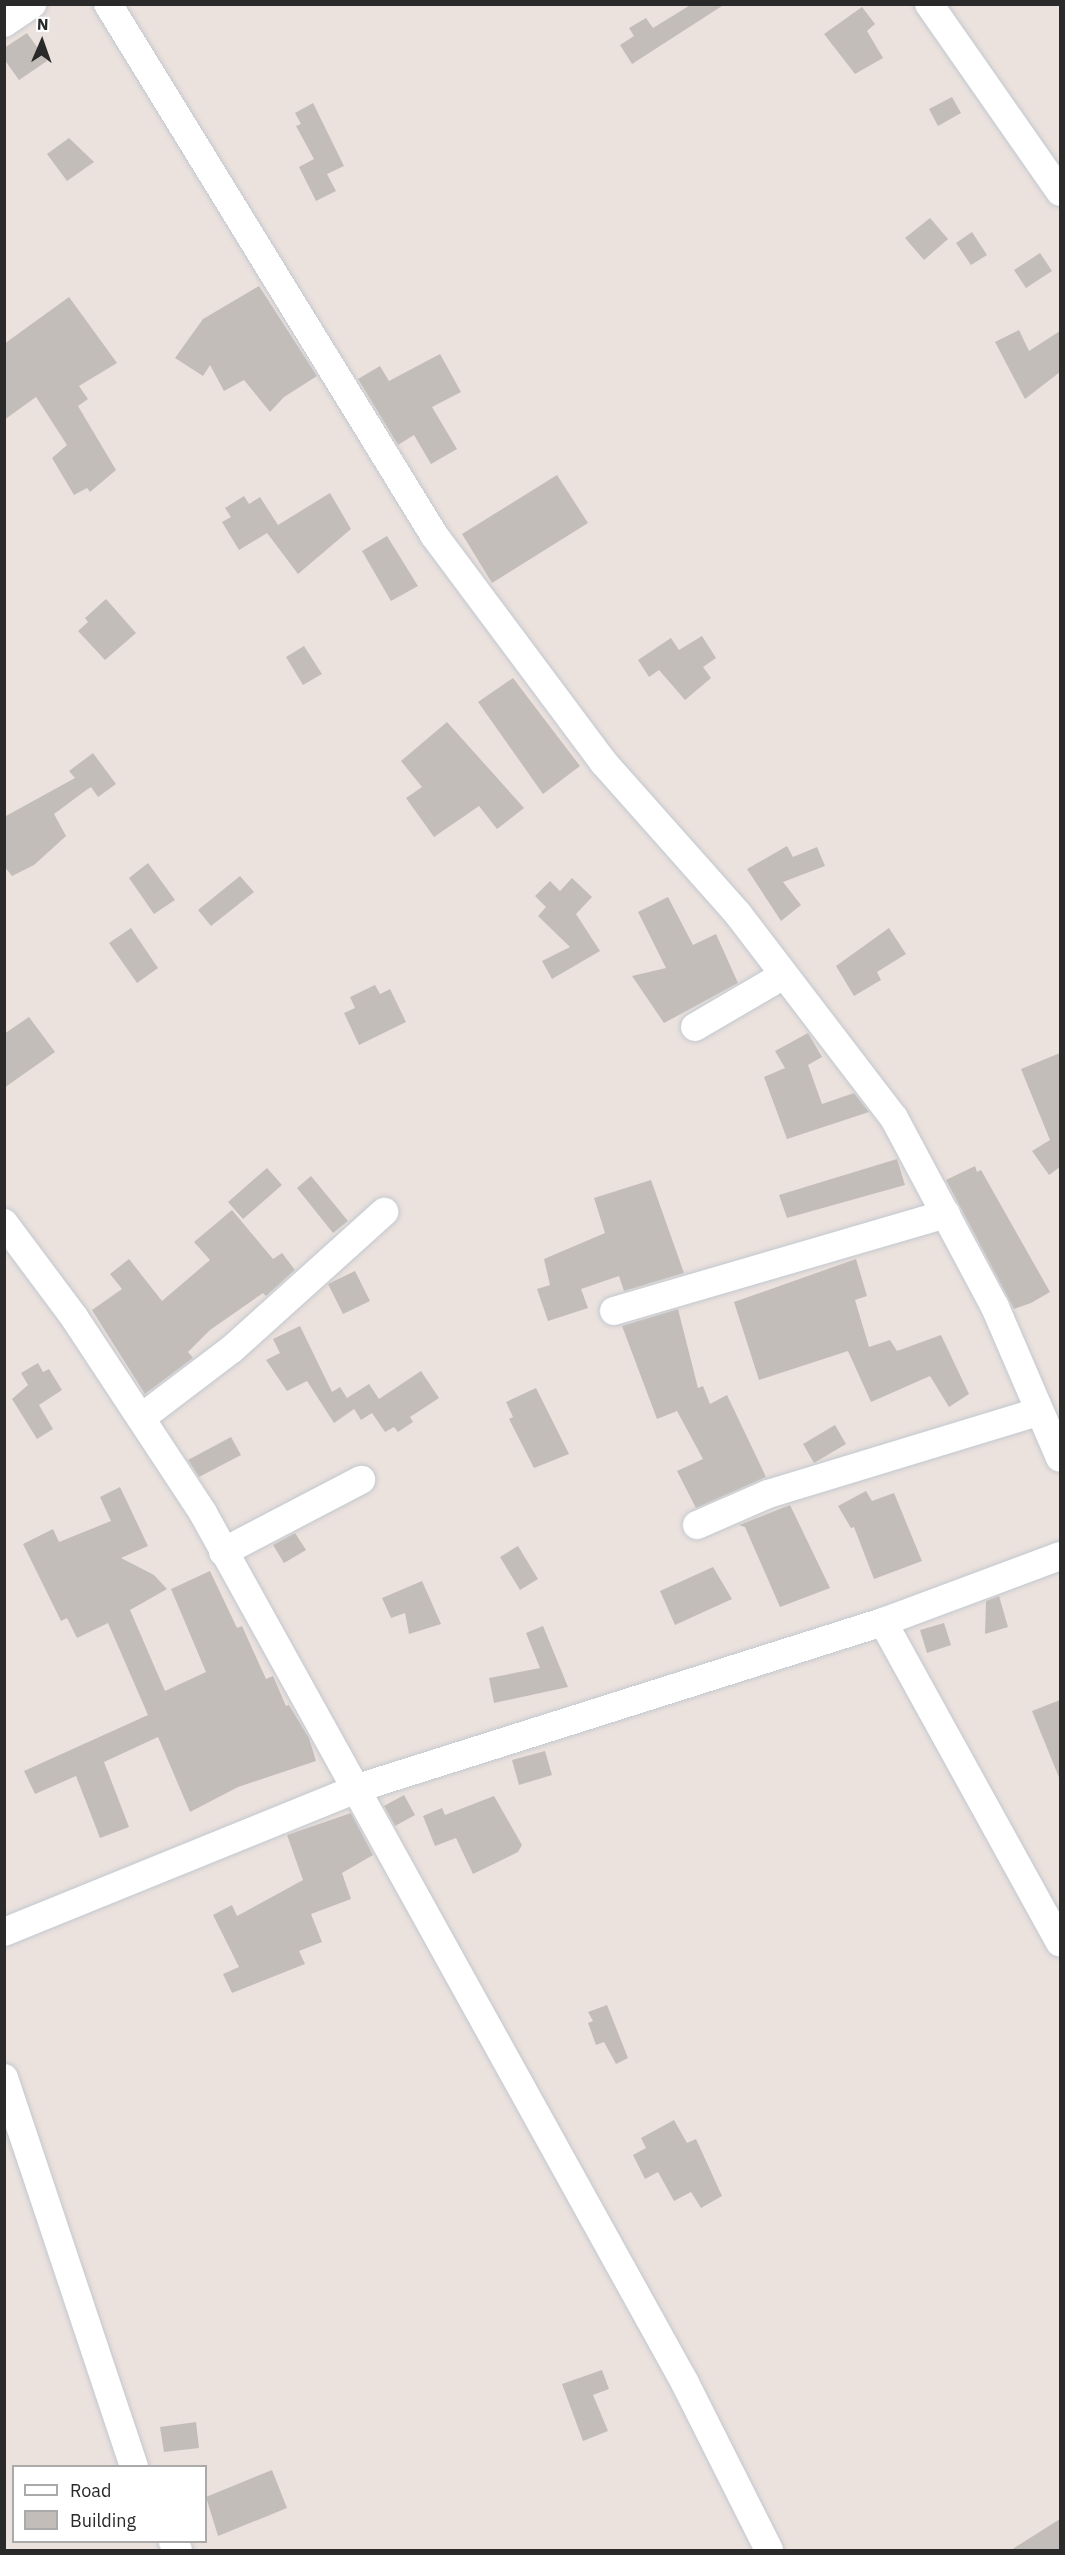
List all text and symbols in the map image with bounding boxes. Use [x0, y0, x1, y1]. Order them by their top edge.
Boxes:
north arrow [12, 12, 72, 72]
text: N [36, 14, 49, 34]
legend [12, 2465, 207, 2543]
text: Road [70, 2479, 111, 2502]
text: Building [70, 2509, 136, 2532]

